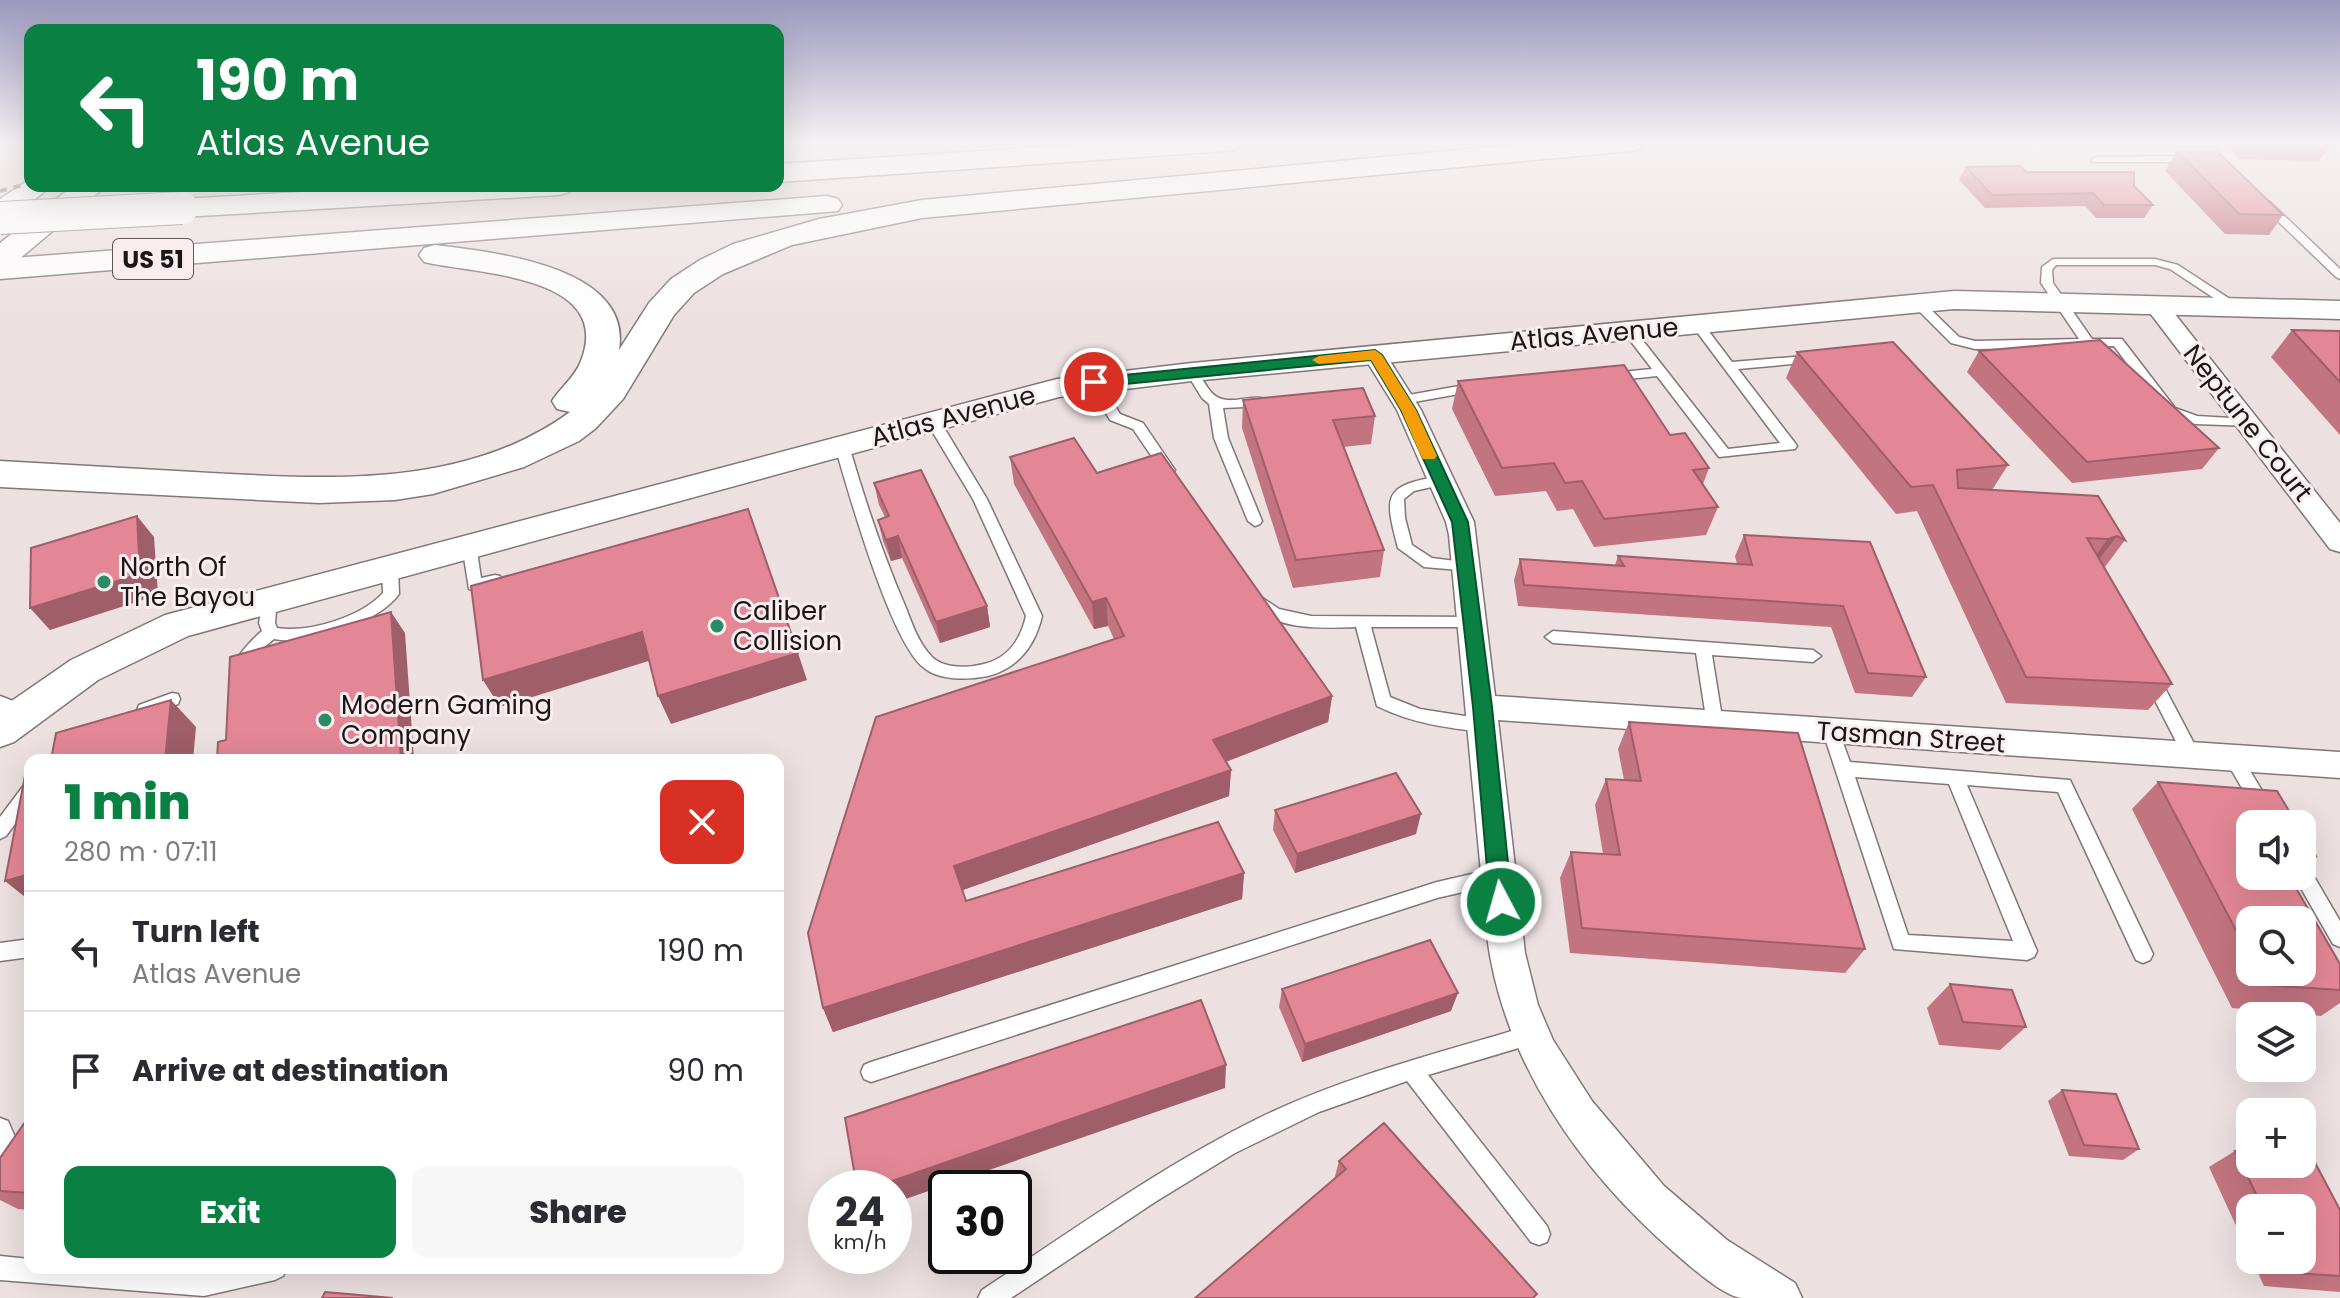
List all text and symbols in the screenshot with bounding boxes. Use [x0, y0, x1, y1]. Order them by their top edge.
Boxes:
text: 190 m [196, 41, 359, 120]
icon: left [64, 56, 168, 160]
text: Atlas Avenue [196, 117, 430, 168]
road number: US 51 [113, 239, 193, 279]
street label: Atlas Avenue [1508, 309, 1680, 359]
street label: Neptune Court [2175, 337, 2321, 509]
pin [1060, 348, 1128, 416]
icon: arrive [1072, 360, 1116, 404]
street label: Atlas Avenue [867, 377, 1039, 455]
place label: North Of The Bayou [120, 549, 255, 615]
marker: North Of The Bayou [95, 573, 113, 591]
place label: Caliber Collision [733, 593, 842, 659]
marker: Caliber Collision [708, 617, 726, 635]
place label: Modern Gaming Company [341, 687, 552, 753]
marker: Modern Gaming Company [316, 711, 334, 729]
street label: Tasman Street [1815, 712, 2007, 762]
text: 1 min [64, 769, 191, 836]
button: close [660, 780, 744, 864]
map controls [2236, 810, 2316, 1274]
button: sound [2236, 810, 2316, 890]
text: 280 m · 07:11 [64, 834, 218, 870]
position arrow [1459, 860, 1543, 944]
button: search [2236, 906, 2316, 986]
text: Turn left [132, 910, 260, 953]
icon: left [64, 929, 108, 973]
text: 190 m [658, 929, 744, 972]
text: Atlas Avenue [132, 956, 301, 992]
button: layers [2236, 1002, 2316, 1082]
icon: arrive [64, 1049, 108, 1093]
text: Arrive at destination [132, 1049, 449, 1092]
text: 90 m [667, 1049, 744, 1092]
button: + [2236, 1098, 2316, 1178]
button: Exit [64, 1166, 396, 1258]
button: Share [412, 1166, 744, 1258]
speed limit sign: 30 [928, 1170, 1032, 1274]
text: 24 [835, 1184, 885, 1240]
button: − [2236, 1194, 2316, 1274]
text: km/h [833, 1228, 887, 1256]

